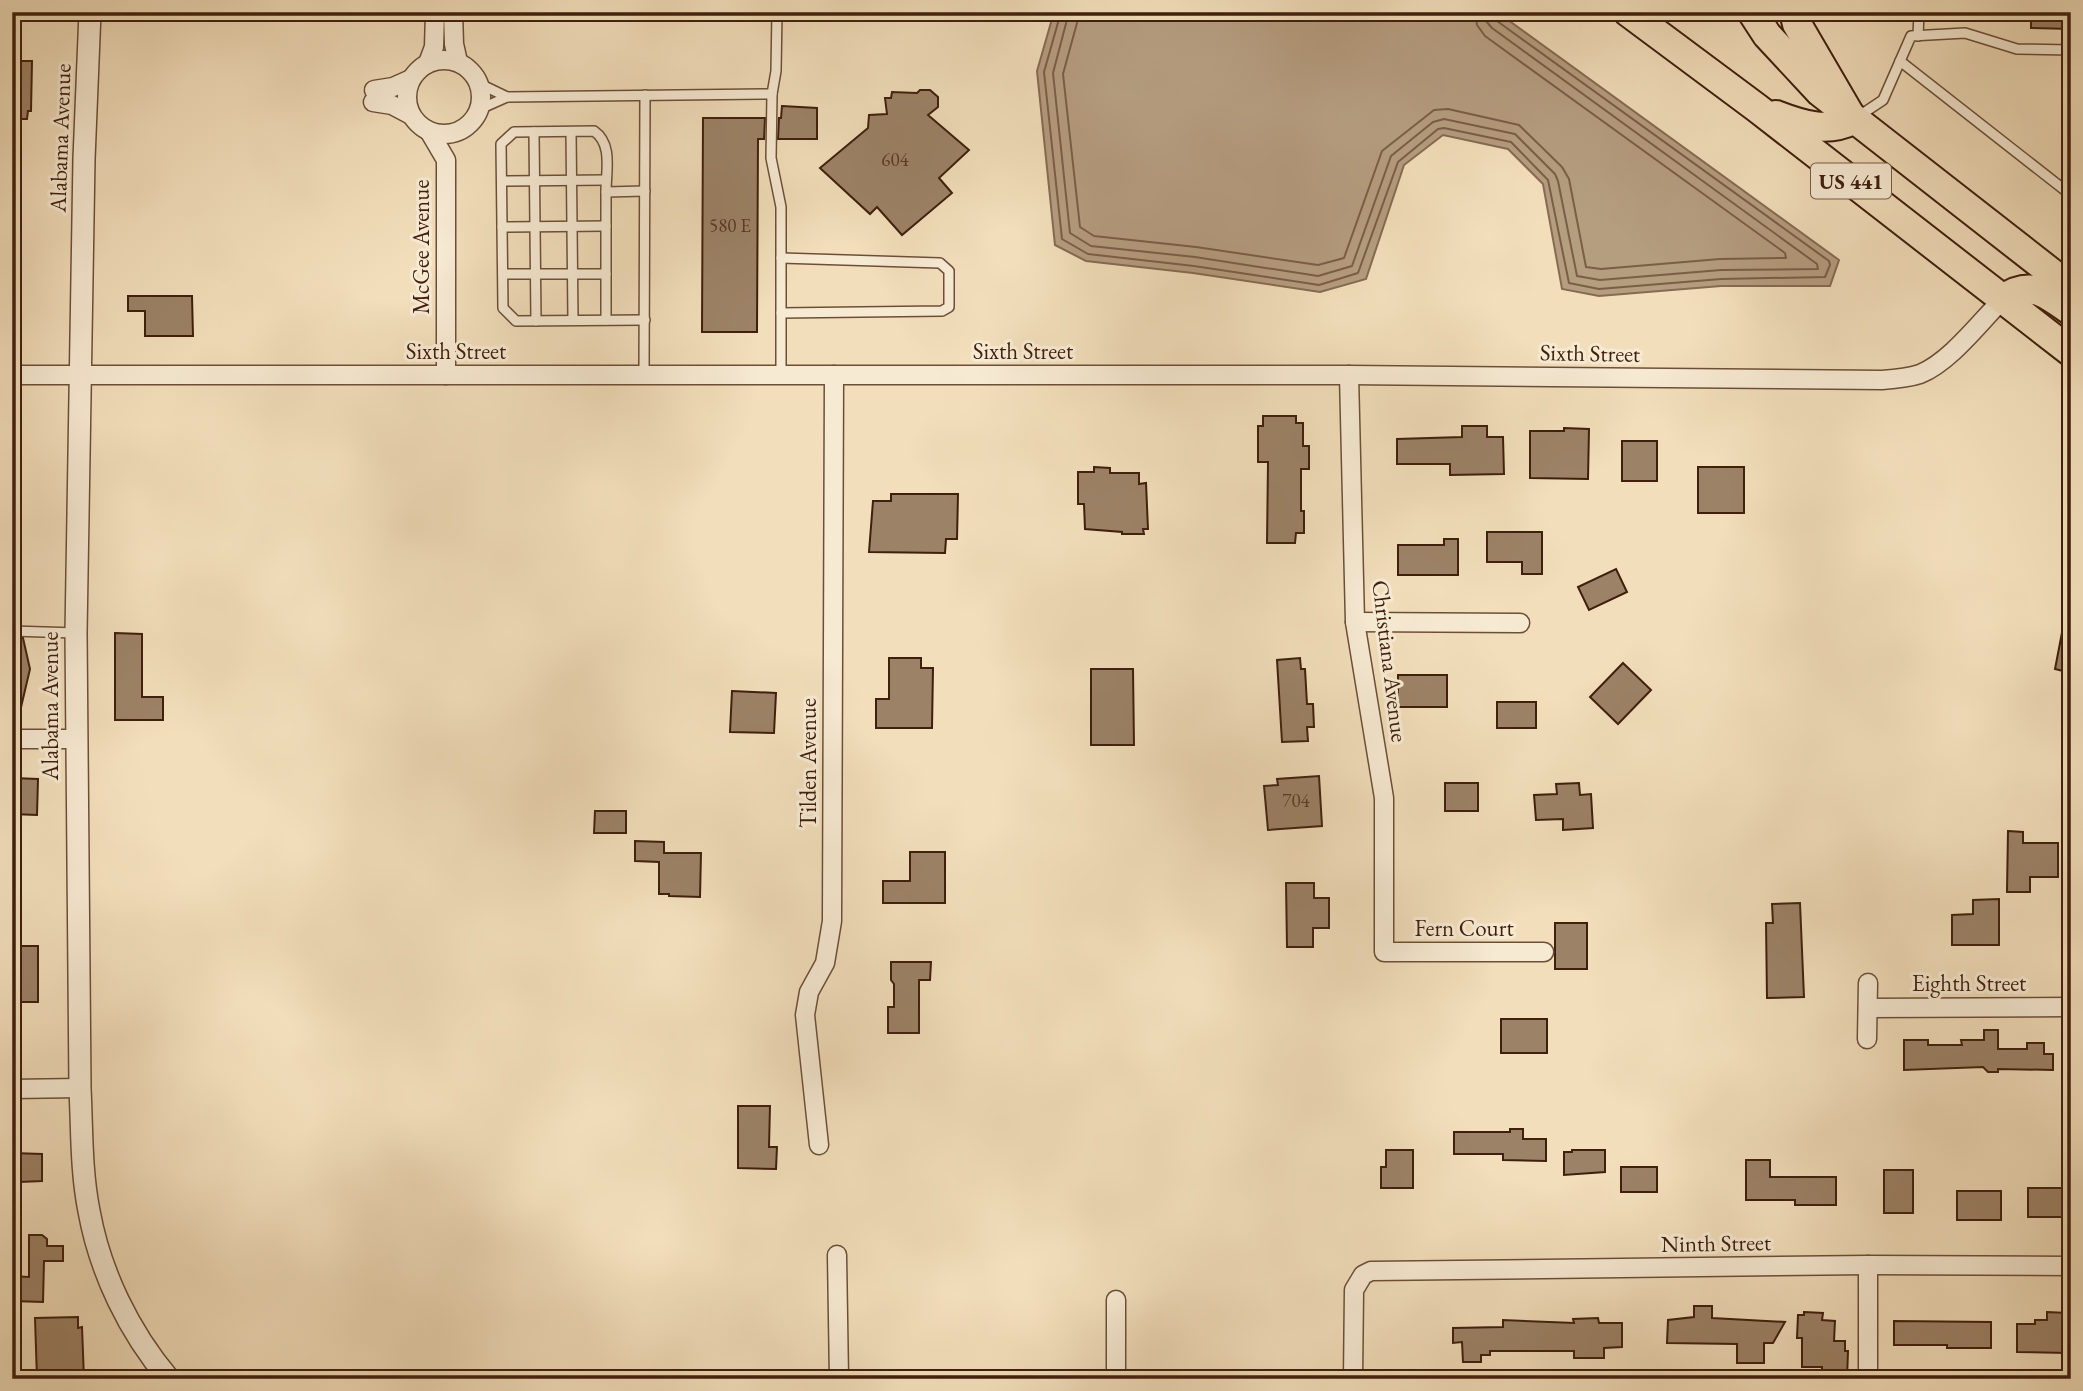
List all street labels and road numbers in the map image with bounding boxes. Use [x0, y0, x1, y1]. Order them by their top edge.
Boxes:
street label: Alabama Avenue [42, 63, 78, 214]
road number: US 441 [1811, 164, 1891, 198]
street label: McGee Avenue [406, 180, 436, 314]
street label: Sixth Street [406, 336, 507, 366]
street label: Sixth Street [973, 336, 1074, 366]
street label: Sixth Street [1540, 337, 1641, 369]
street label: Christiana Avenue [1365, 578, 1415, 744]
street label: Alabama Avenue [35, 632, 65, 781]
street label: Tilden Avenue [793, 698, 823, 828]
street label: Fern Court [1414, 913, 1514, 943]
street label: Eighth Street [1912, 968, 2027, 998]
street label: Ninth Street [1661, 1227, 1772, 1259]

